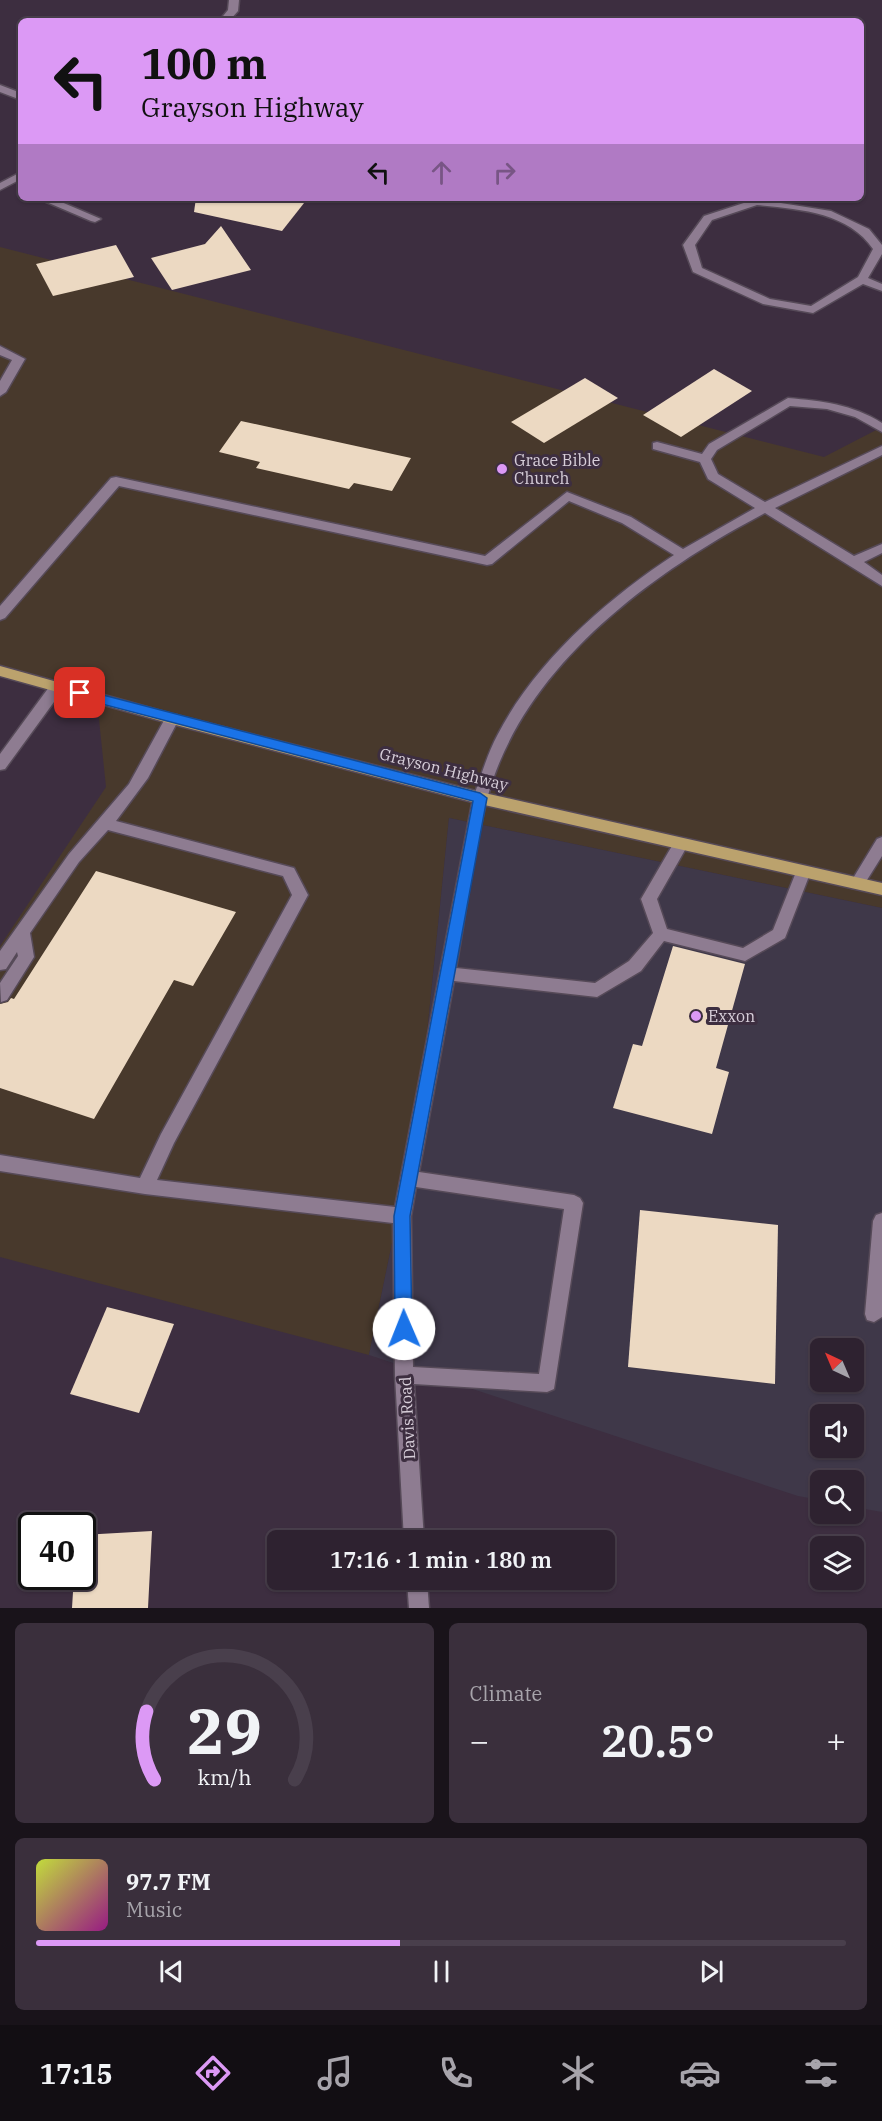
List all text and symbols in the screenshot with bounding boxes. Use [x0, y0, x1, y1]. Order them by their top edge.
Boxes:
text: 100 m [141, 36, 267, 91]
icon: left [42, 42, 120, 120]
text: Grayson Highway [141, 89, 364, 124]
icon: left [362, 156, 395, 189]
icon: ahead [425, 156, 458, 189]
icon: right [488, 156, 521, 189]
place label: Grace Bible Church [514, 450, 600, 488]
marker: Grace Bible Church [495, 462, 509, 476]
pin [54, 667, 105, 718]
icon: arrive [63, 676, 96, 709]
street label: Grayson Highway [378, 743, 511, 795]
place label: Exxon [708, 1006, 755, 1026]
marker: Exxon [689, 1009, 703, 1023]
position arrow [372, 1297, 436, 1361]
north arrow [810, 1338, 864, 1392]
map controls [810, 1338, 864, 1590]
street label: Davis Road [395, 1376, 419, 1460]
button: sound [810, 1404, 864, 1458]
button: search [810, 1470, 864, 1524]
speed limit sign: 40 [18, 1512, 96, 1590]
button: layers [810, 1536, 864, 1590]
text: 17:16 · 1 min · 180 m [330, 1545, 552, 1574]
text: Climate [470, 1680, 542, 1707]
text: 29 [187, 1690, 262, 1771]
text: 20.5° [600, 1711, 715, 1769]
text: − [470, 1719, 489, 1762]
text: + [826, 1719, 846, 1762]
text: km/h [197, 1763, 251, 1791]
text: 97.7 FM [126, 1867, 211, 1896]
text: Music [126, 1896, 182, 1923]
icon: previous [155, 1955, 188, 1988]
icon: pause [425, 1955, 458, 1988]
icon: next [695, 1955, 728, 1988]
icon: directions [192, 2052, 234, 2094]
icon: music [314, 2052, 356, 2094]
icon: phone [435, 2052, 477, 2094]
icon: climate [557, 2052, 599, 2094]
icon: car [679, 2052, 721, 2094]
icon: filters [800, 2052, 842, 2094]
text: 17:15 [40, 2056, 113, 2091]

